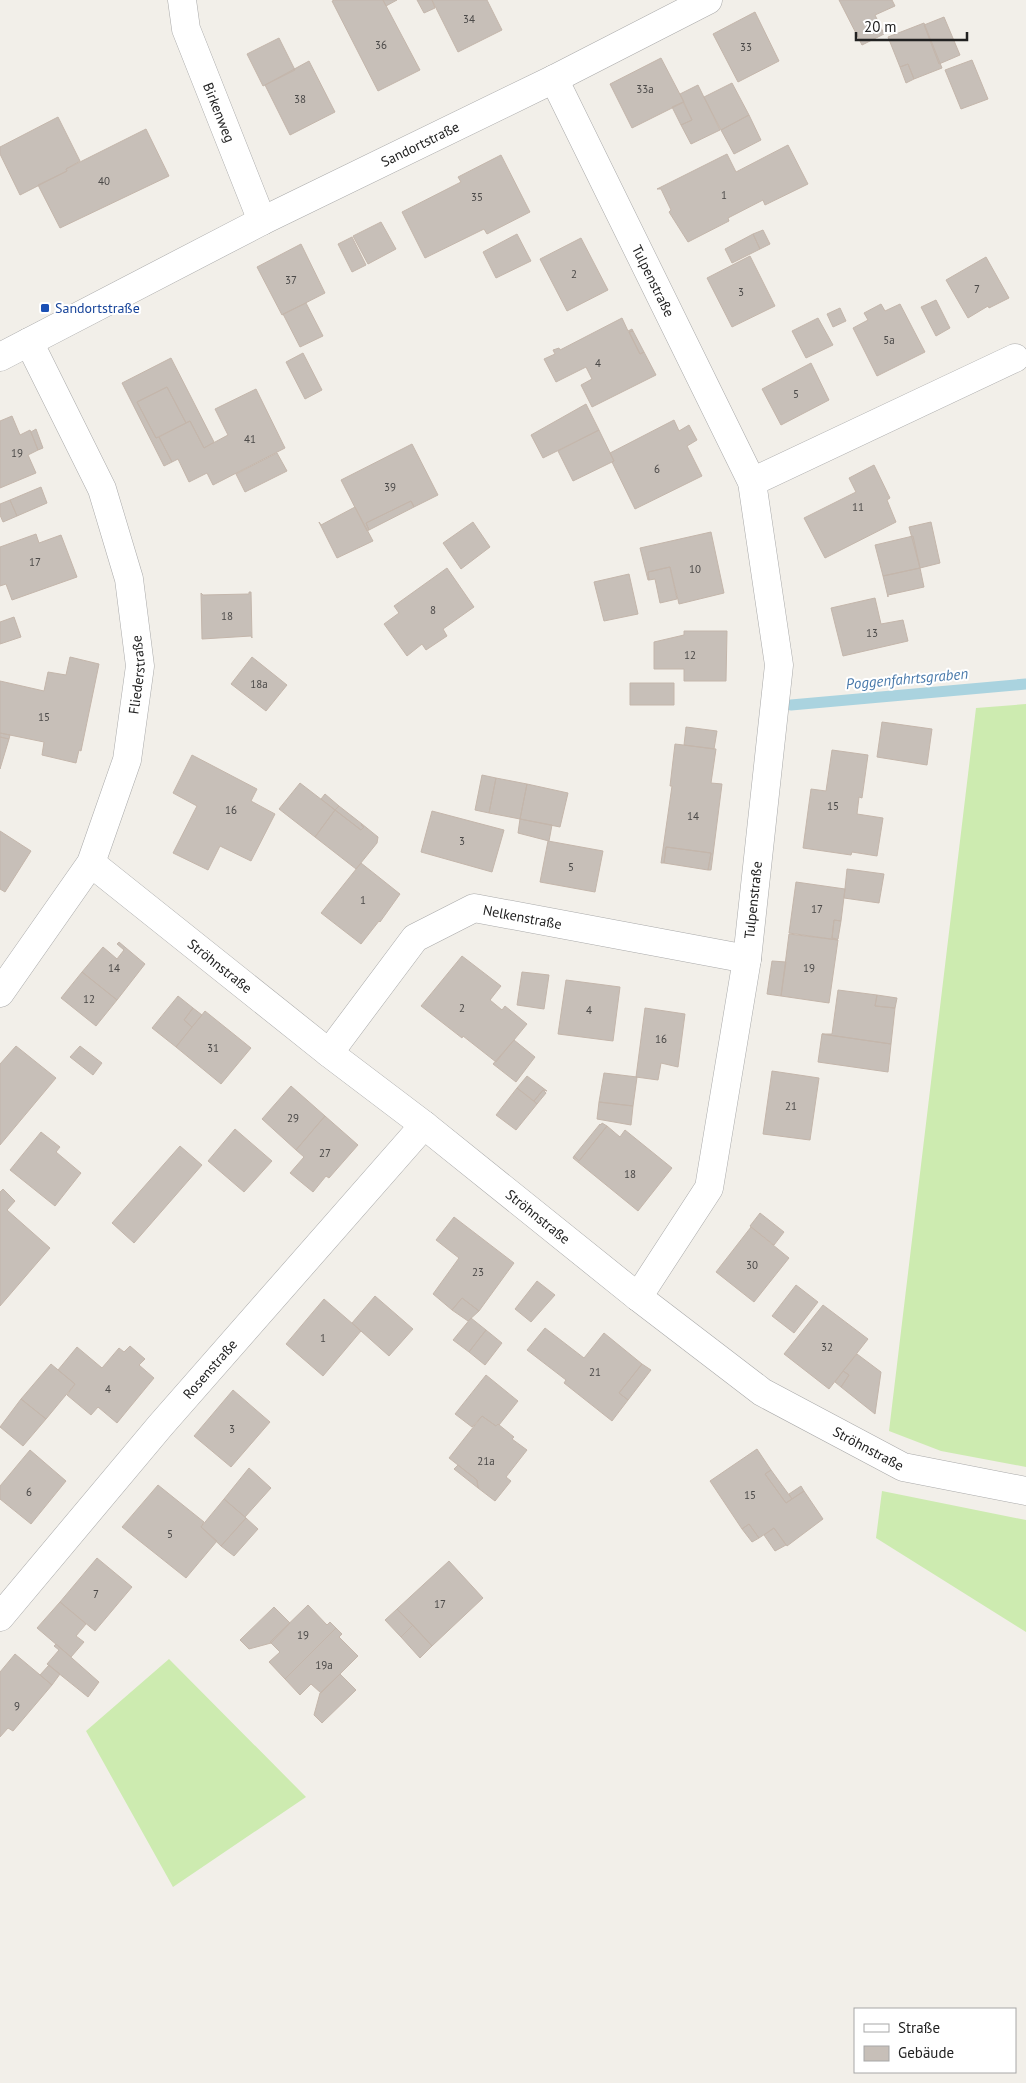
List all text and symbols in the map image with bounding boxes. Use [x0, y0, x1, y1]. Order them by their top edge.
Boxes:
scale bar [856, 10, 967, 42]
house number: 34 [463, 12, 475, 26]
text: 20 m [864, 17, 897, 36]
house number: 36 [375, 38, 387, 52]
house number: 33 [740, 40, 752, 54]
street label: Birkenweg [199, 80, 239, 145]
house number: 33a [636, 82, 654, 96]
house number: 38 [294, 92, 306, 106]
street label: Sandortstraße [378, 117, 462, 171]
house number: 40 [98, 174, 110, 188]
house number: 1 [721, 188, 727, 202]
house number: 35 [471, 190, 483, 204]
street label: Tulpenstraße [628, 242, 679, 320]
house number: 2 [571, 267, 577, 281]
house number: 37 [285, 273, 297, 287]
house number: 7 [974, 282, 980, 296]
house number: 3 [738, 285, 744, 299]
place label: Sandortstraße [55, 299, 140, 317]
marker: Sandortstraße [39, 302, 51, 314]
house number: 5a [883, 333, 895, 347]
house number: 4 [595, 356, 601, 370]
house number: 5 [793, 387, 799, 401]
house number: 41 [244, 432, 256, 446]
house number: 19 [11, 446, 23, 460]
house number: 6 [654, 462, 660, 476]
house number: 39 [384, 480, 396, 494]
house number: 11 [852, 500, 864, 514]
house number: 17 [29, 555, 41, 569]
house number: 10 [689, 562, 701, 576]
house number: 8 [430, 603, 436, 617]
house number: 18 [221, 609, 233, 623]
house number: 13 [866, 626, 878, 640]
street label: Fliederstraße [124, 634, 149, 715]
house number: 12 [684, 648, 696, 662]
water label: Poggenfahrtsgraben [845, 664, 969, 693]
house number: 18a [250, 677, 268, 691]
house number: 15 [38, 710, 50, 724]
house number: 15 [827, 799, 839, 813]
house number: 16 [225, 803, 237, 817]
house number: 14 [687, 809, 699, 823]
house number: 3 [459, 834, 465, 848]
house number: 5 [568, 860, 574, 874]
street label: Tulpenstraße [740, 860, 766, 940]
house number: 1 [360, 893, 366, 907]
street label: Nelkenstraße [482, 901, 563, 933]
house number: 17 [811, 902, 823, 916]
street label: Ströhnstraße [184, 935, 256, 997]
house number: 14 [108, 961, 120, 975]
house number: 19 [803, 961, 815, 975]
house number: 12 [83, 992, 95, 1006]
house number: 2 [459, 1001, 465, 1015]
house number: 4 [586, 1003, 592, 1017]
house number: 16 [655, 1032, 667, 1046]
house number: 31 [207, 1041, 219, 1055]
house number: 21 [785, 1099, 797, 1113]
house number: 29 [287, 1111, 299, 1125]
house number: 27 [319, 1146, 331, 1160]
house number: 18 [624, 1167, 636, 1181]
street label: Ströhnstraße [502, 1185, 574, 1248]
house number: 30 [746, 1258, 758, 1272]
house number: 23 [472, 1265, 484, 1279]
house number: 1 [320, 1331, 326, 1345]
street label: Rosenstraße [179, 1335, 241, 1403]
house number: 32 [821, 1340, 833, 1354]
house number: 21 [589, 1365, 601, 1379]
house number: 4 [105, 1382, 111, 1396]
house number: 3 [229, 1422, 235, 1436]
street label: Ströhnstraße [830, 1422, 907, 1475]
house number: 21a [477, 1454, 495, 1468]
house number: 6 [26, 1485, 32, 1499]
house number: 15 [744, 1488, 756, 1502]
house number: 5 [167, 1527, 173, 1541]
house number: 7 [93, 1587, 99, 1601]
house number: 17 [434, 1597, 446, 1611]
house number: 19 [297, 1628, 309, 1642]
house number: 19a [315, 1658, 333, 1672]
house number: 9 [14, 1699, 20, 1713]
legend [854, 2008, 1016, 2073]
text: Straße [898, 2018, 940, 2037]
text: Gebäude [898, 2043, 954, 2062]

